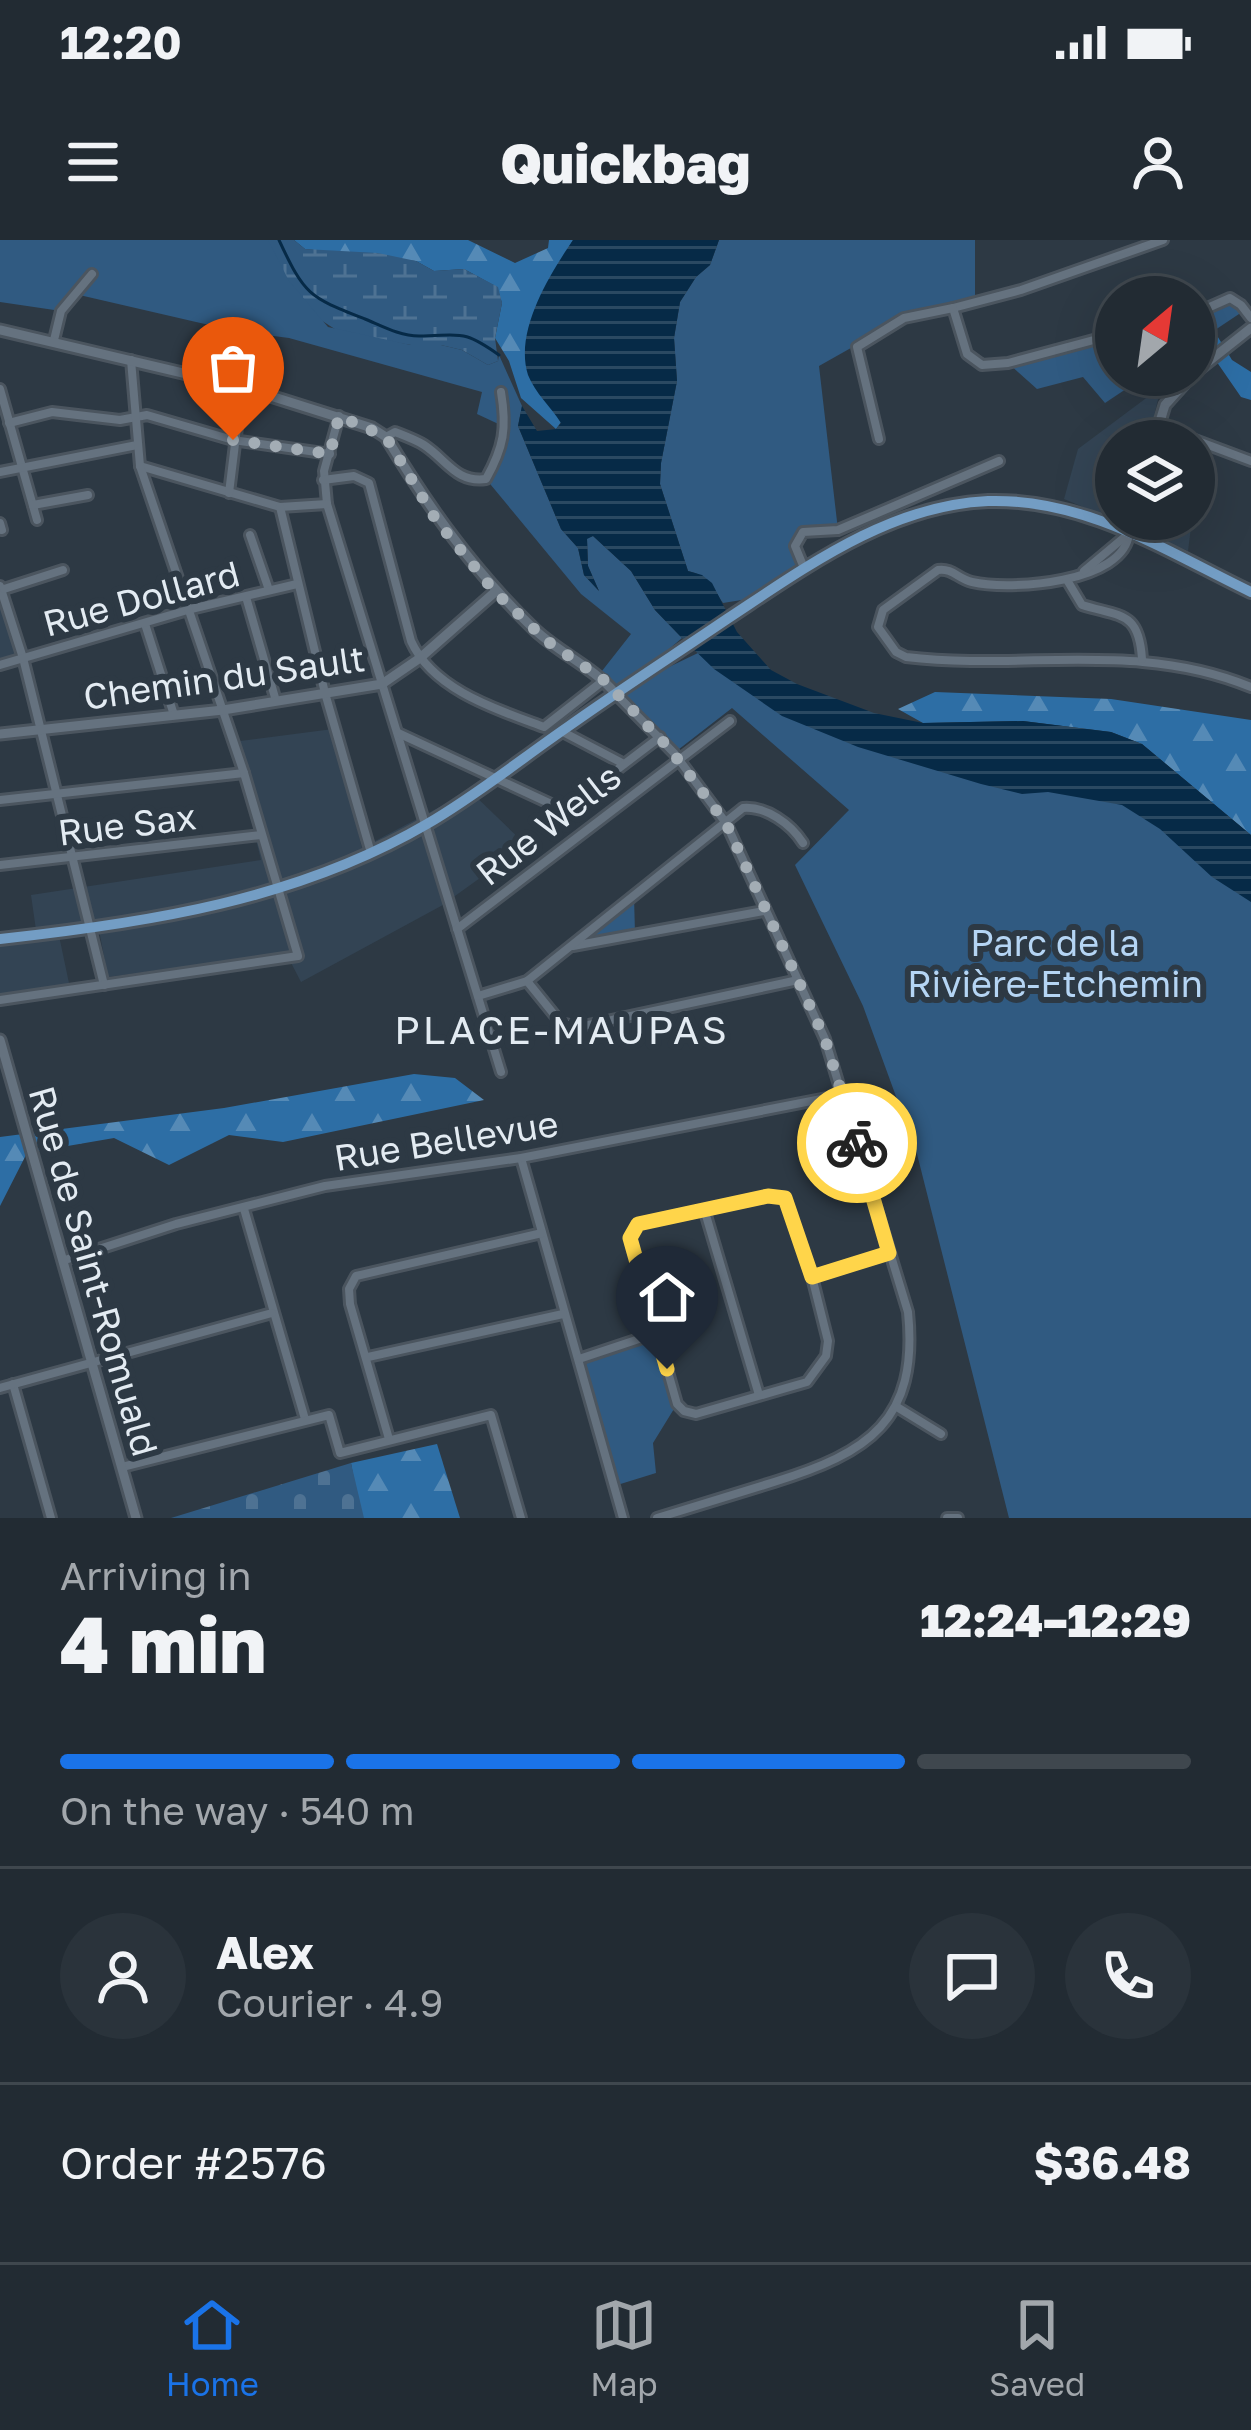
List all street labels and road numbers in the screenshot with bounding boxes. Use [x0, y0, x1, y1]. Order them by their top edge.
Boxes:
street label: Rue Dollard [38, 551, 244, 645]
street label: Chemin du Sault [81, 636, 367, 718]
street label: Rue Wells [467, 754, 629, 894]
street label: Rue Sax [56, 794, 198, 854]
street label: Rue de Saint-Romuald [21, 1081, 167, 1461]
street label: Rue Bellevue [331, 1101, 561, 1179]

